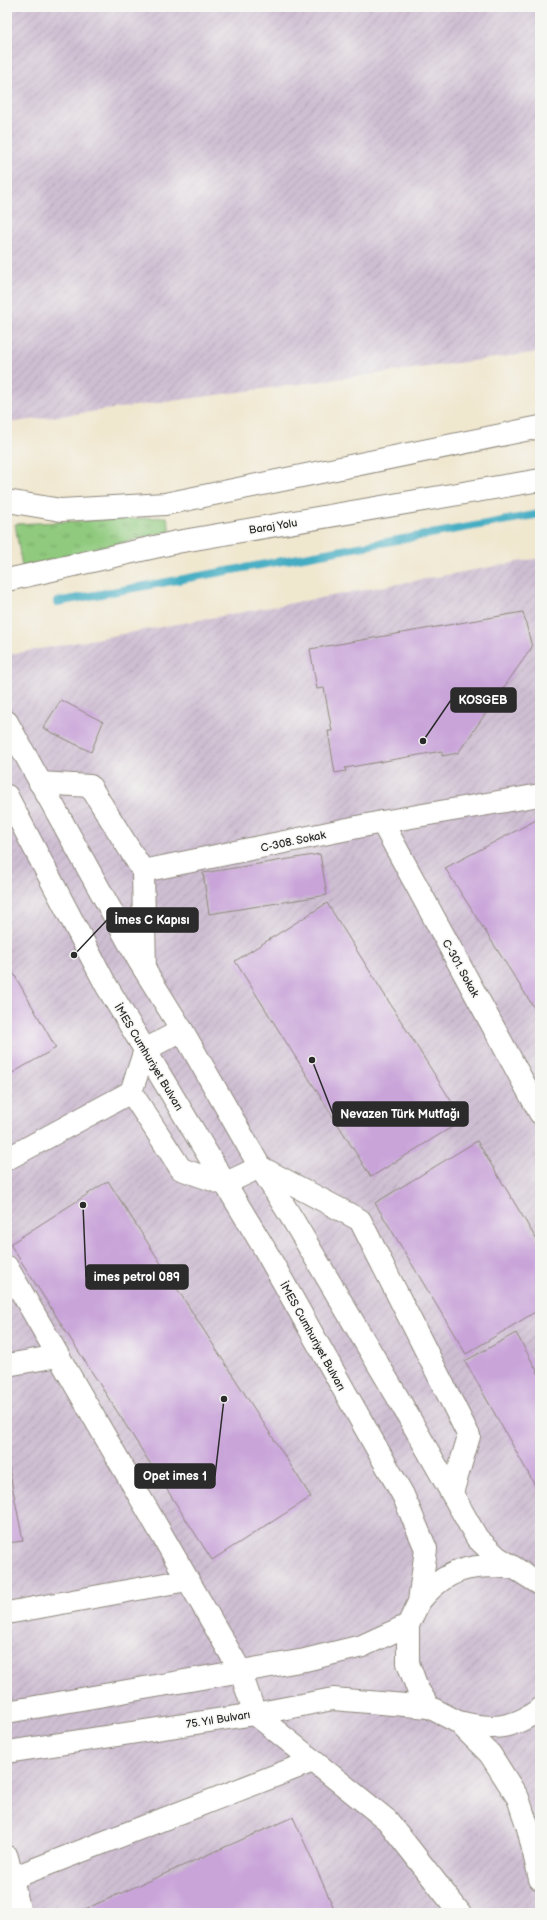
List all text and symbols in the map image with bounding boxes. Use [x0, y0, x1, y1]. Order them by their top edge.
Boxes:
street label: Baraj Yolu [248, 516, 298, 537]
callout: KOSGEB [451, 688, 516, 712]
text: KOSGEB [459, 693, 508, 708]
street label: C-308. Sokak [259, 828, 327, 855]
callout: İmes C Kapısı [107, 908, 198, 932]
text: İmes C Kapısı [115, 911, 189, 928]
street label: C-301. Sokak [439, 937, 482, 1000]
street label: İMES Cumhuriyet Bulvarı [111, 1001, 186, 1113]
callout: Nevazen Türk Mutfağı [333, 1102, 468, 1126]
text: Nevazen Türk Mutfağı [340, 1107, 460, 1122]
callout: imes petrol 089 [86, 1265, 188, 1289]
text: imes petrol 089 [94, 1270, 180, 1285]
street label: İMES Cumhuriyet Bulvarı [277, 1280, 348, 1393]
callout: Opet imes 1 [135, 1464, 215, 1488]
text: Opet imes 1 [143, 1469, 207, 1484]
street label: 75. Yıl Bulvarı [185, 1708, 251, 1731]

